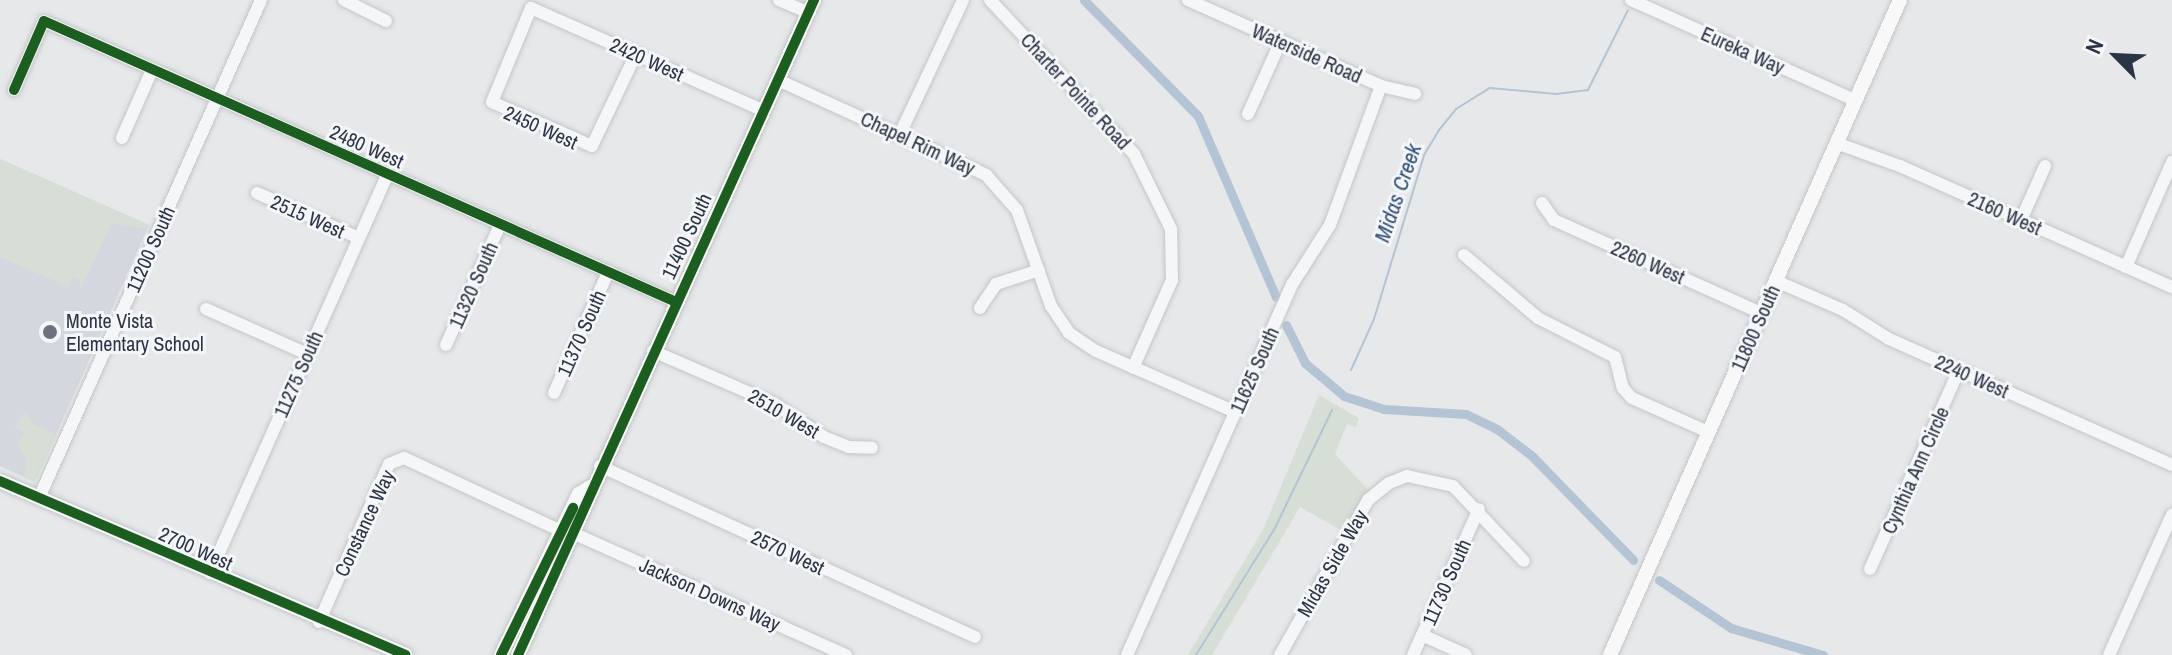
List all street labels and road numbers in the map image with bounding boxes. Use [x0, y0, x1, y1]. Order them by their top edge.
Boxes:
street label: Waterside Road [1248, 18, 1366, 88]
street label: Eureka Way [1698, 21, 1788, 79]
street label: Charter Pointe Road [1016, 28, 1136, 154]
street label: 2420 West [606, 32, 688, 86]
street label: 2450 West [500, 100, 582, 154]
street label: Chapel Rim Way [857, 106, 979, 180]
street label: 2480 West [326, 119, 408, 173]
street label: 2160 West [1964, 186, 2046, 240]
street label: 2515 West [267, 189, 349, 243]
street label: 11400 South [656, 189, 716, 283]
street label: 11200 South [120, 202, 180, 296]
street label: 2260 West [1607, 235, 1689, 289]
street label: 11320 South [443, 238, 503, 332]
street label: 11800 South [1725, 281, 1785, 375]
street label: 11370 South [551, 286, 611, 380]
street label: 11625 South [1224, 323, 1284, 417]
street label: 11275 South [268, 327, 328, 421]
street label: 2240 West [1931, 349, 2013, 403]
street label: 2510 West [744, 383, 824, 443]
street label: Cynthia Ann Circle [1876, 402, 1954, 538]
street label: Constance Way [329, 466, 399, 580]
street label: Midas Side Way [1292, 505, 1372, 621]
street label: 2700 West [155, 521, 237, 575]
street label: 2570 West [748, 525, 828, 579]
street label: 11730 South [1416, 535, 1476, 629]
street label: Jackson Downs Way [636, 552, 784, 636]

